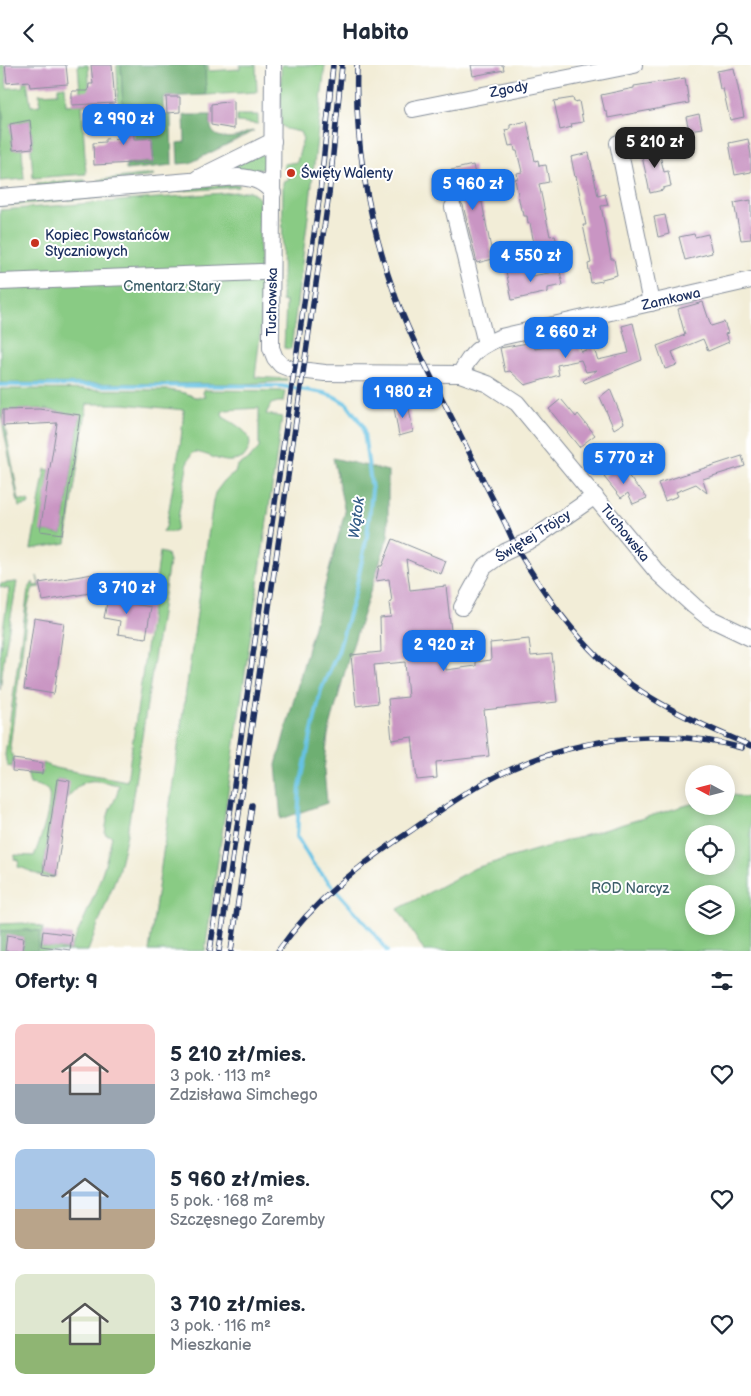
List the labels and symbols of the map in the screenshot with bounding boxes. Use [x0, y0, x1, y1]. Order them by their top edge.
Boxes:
street label: Zgody [487, 77, 530, 101]
pin: 2 990 zł [72, 103, 176, 146]
pin: 5 210 zł [603, 127, 707, 169]
place label: Święty Walenty [301, 164, 394, 182]
marker: Święty Walenty [285, 167, 297, 179]
pin: 5 960 zł [421, 169, 525, 211]
place label: Kopiec Powstańców Styczniowych [45, 227, 170, 260]
marker: Kopiec Powstańców Styczniowych [29, 237, 41, 249]
pin: 4 550 zł [479, 241, 583, 283]
street label: Tuchowska [263, 267, 281, 337]
park label: Cmentarz Stary [123, 278, 221, 295]
street label: Zamkowa [639, 284, 702, 314]
pin: 2 660 zł [514, 317, 618, 359]
pin: 1 980 zł [351, 377, 455, 419]
pin: 5 770 zł [572, 443, 676, 485]
water label: Wątok [345, 495, 369, 540]
street label: Tuchowska [597, 501, 653, 565]
street label: Świętej Trójcy [492, 505, 574, 566]
pin: 3 710 zł [75, 573, 179, 615]
pin: 2 920 zł [392, 629, 496, 672]
north arrow [685, 765, 735, 815]
park label: ROD Narcyz [591, 880, 669, 897]

